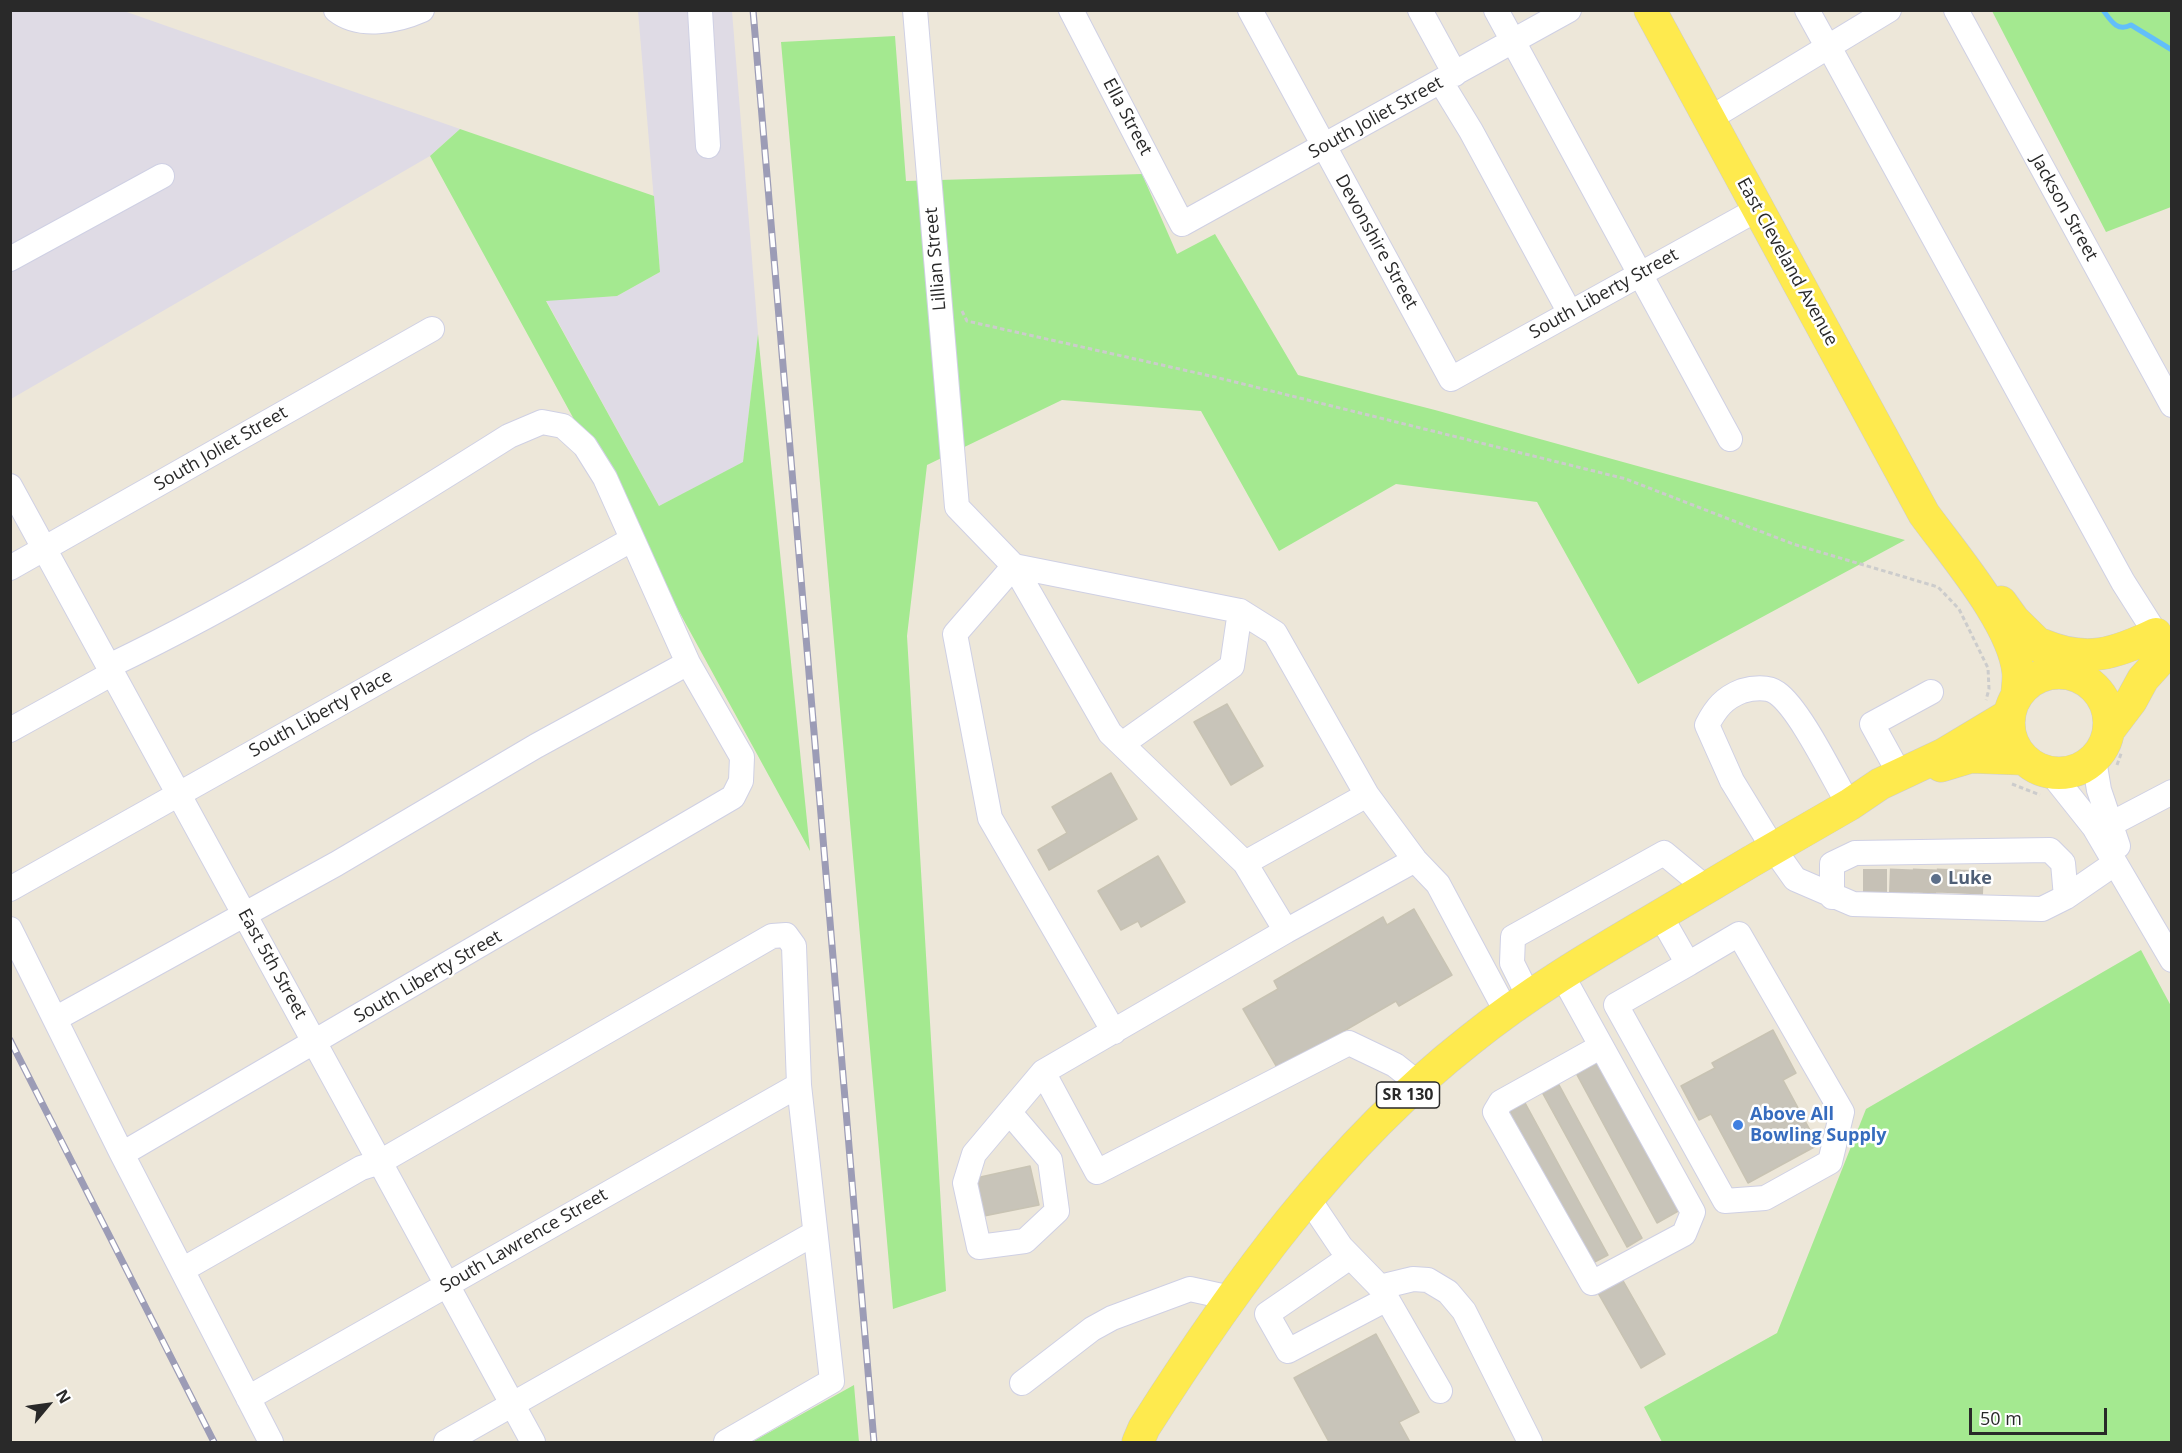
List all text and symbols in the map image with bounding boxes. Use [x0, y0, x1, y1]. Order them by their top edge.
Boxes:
street label: South Joliet Street [1305, 72, 1447, 164]
street label: Ella Street [1098, 75, 1156, 159]
street label: Jackson Street [2026, 151, 2102, 265]
street label: Devonshire Street [1330, 171, 1422, 313]
street label: East Cleveland Avenue [1732, 174, 1842, 350]
street label: Lillian Street [921, 206, 951, 312]
street label: South Liberty Street [1526, 244, 1682, 344]
street label: South Joliet Street [151, 402, 291, 496]
street label: South Liberty Place [246, 666, 396, 762]
place label: Luke [1948, 868, 1992, 890]
marker: Luke [1929, 872, 1943, 886]
street label: East 5th Street [233, 905, 311, 1023]
street label: South Liberty Street [350, 926, 506, 1028]
road number: SR 130 [1376, 1082, 1440, 1108]
place label: Above All Bowling Supply [1750, 1104, 1887, 1146]
marker: Above All Bowling Supply [1731, 1118, 1745, 1132]
street label: South Lawrence Street [437, 1184, 611, 1298]
north arrow [18, 1375, 78, 1435]
text: N [51, 1385, 77, 1407]
scale bar [1972, 1396, 2110, 1434]
text: 50 m [1980, 1406, 2022, 1430]

